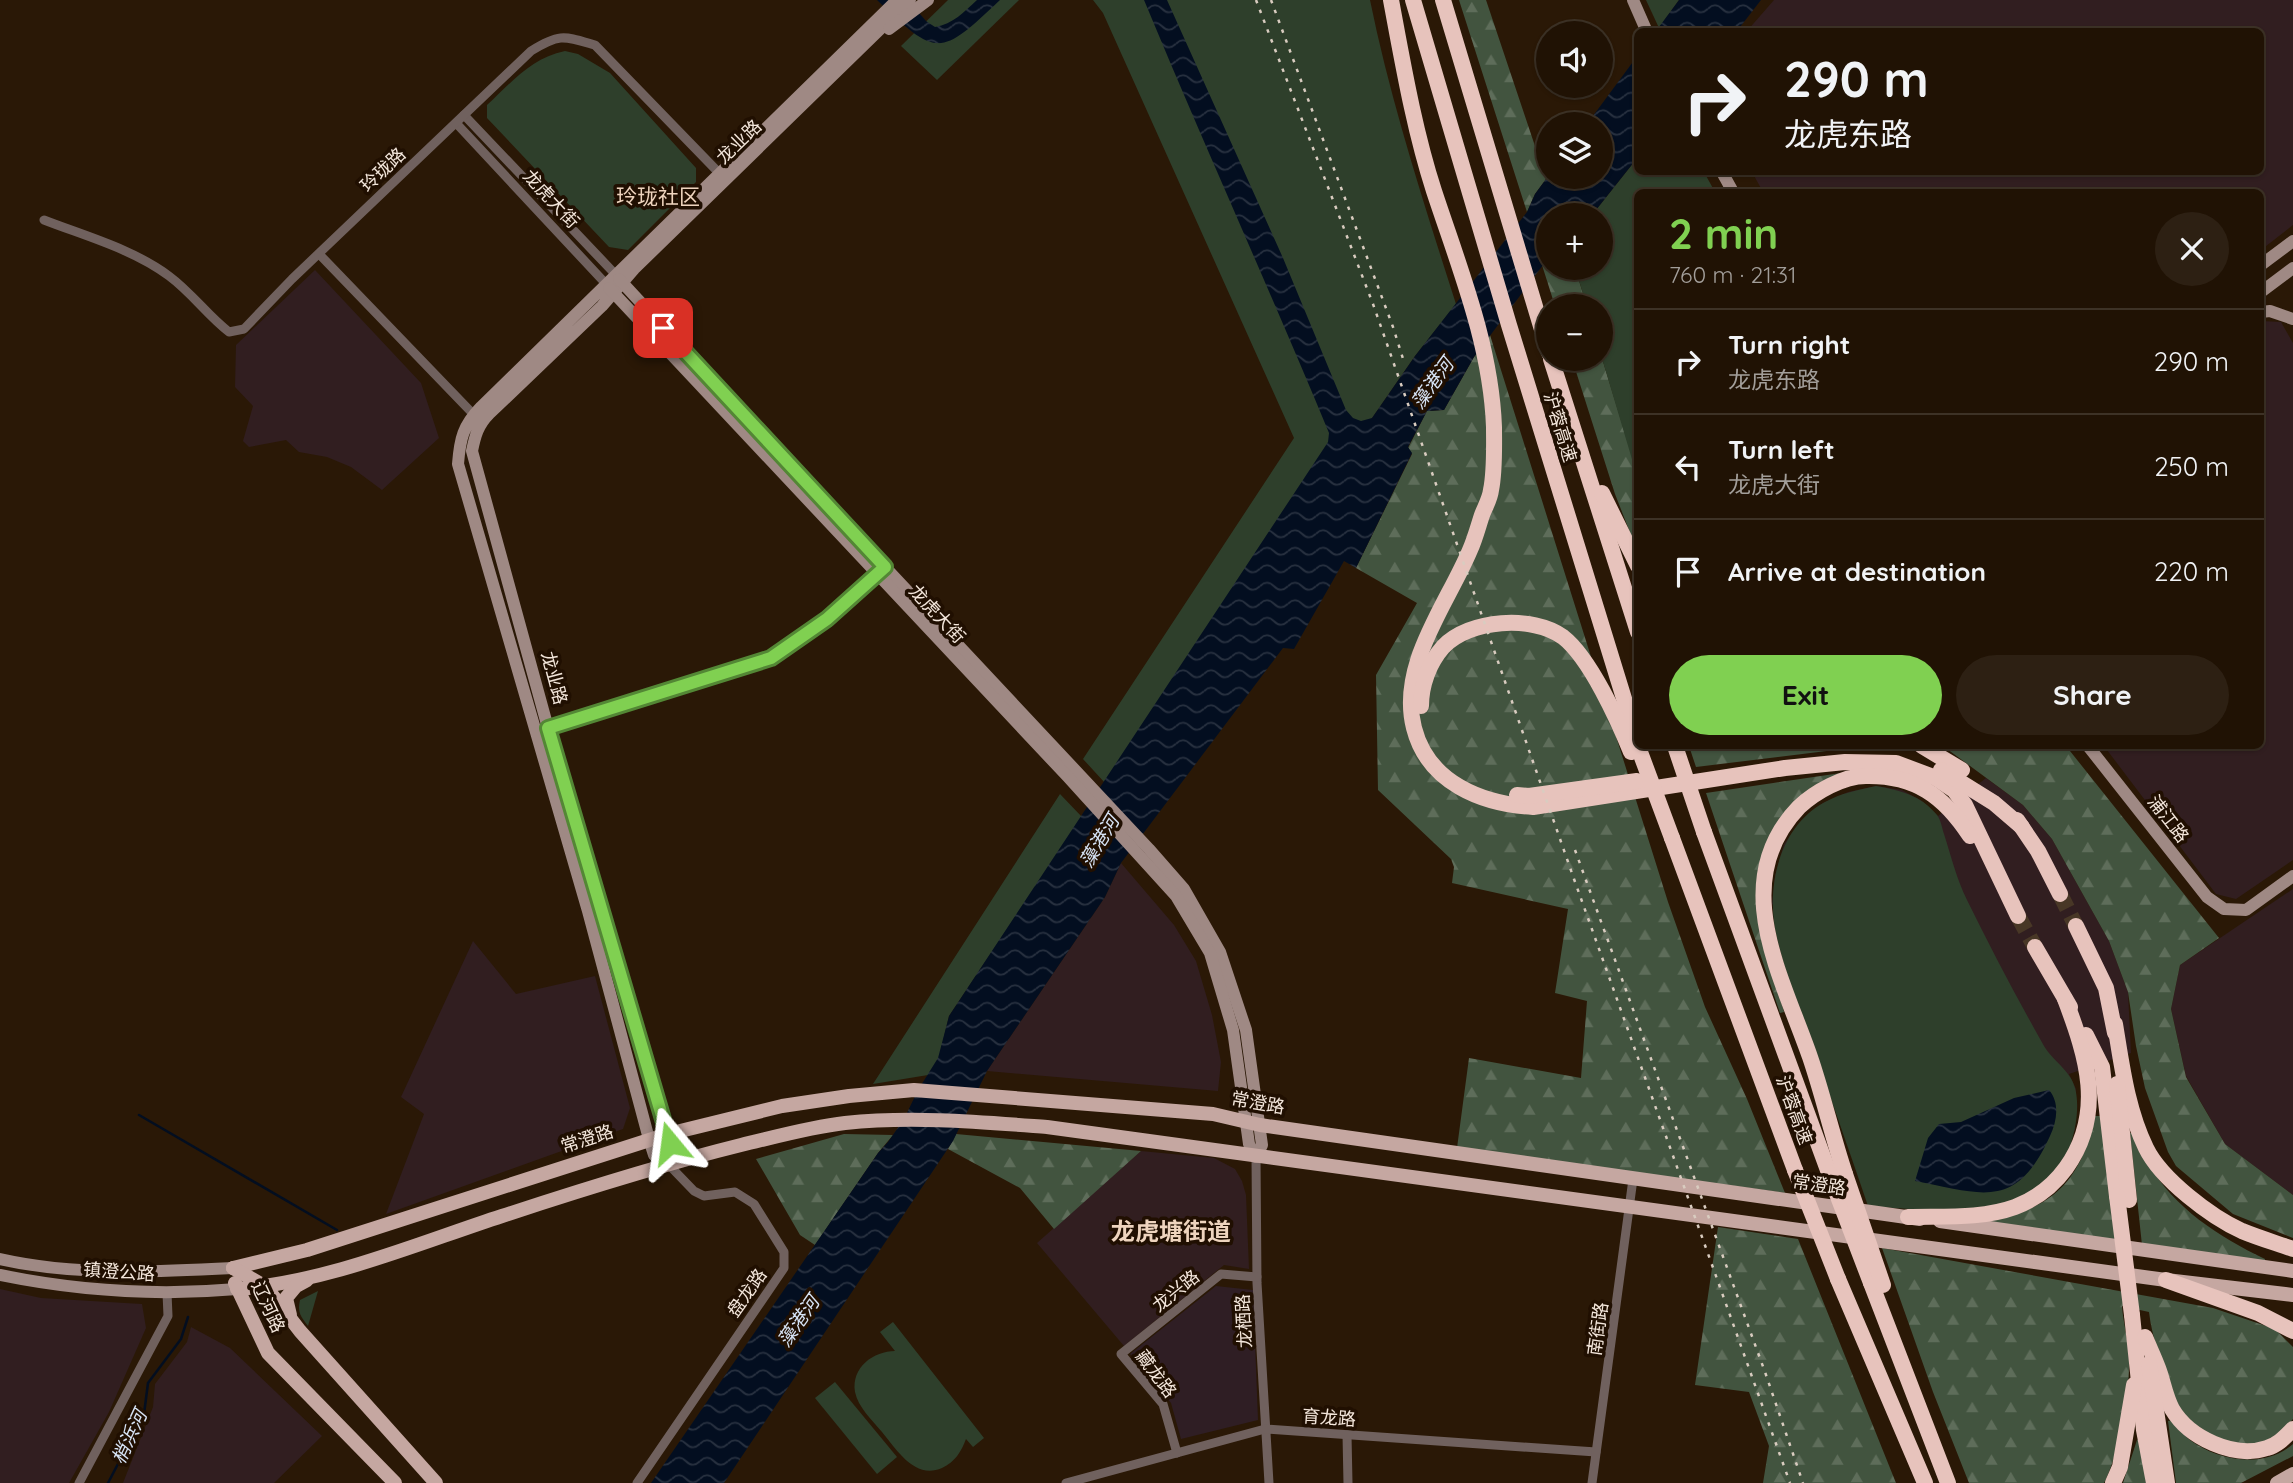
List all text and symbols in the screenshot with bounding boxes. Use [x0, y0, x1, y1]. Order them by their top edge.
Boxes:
map controls [1536, 21, 1613, 371]
button: sound [1536, 21, 1613, 98]
text: 290 m [1784, 48, 1929, 109]
icon: right [1669, 56, 1760, 147]
button: layers [1536, 112, 1613, 189]
text: 龙虎东路 [1784, 114, 1912, 154]
street label: 龙业路 [711, 115, 766, 169]
street label: 玲珑路 [355, 143, 410, 197]
street label: 龙虎大街 [518, 164, 584, 233]
district label: 玲珑社区 [616, 183, 700, 209]
button: + [1536, 203, 1613, 280]
text: 2 min [1669, 207, 1778, 260]
button: close [2155, 212, 2229, 286]
text: 760 m · 21:31 [1669, 260, 1797, 289]
button: − [1536, 294, 1613, 371]
pin [633, 298, 693, 358]
icon: arrive [644, 309, 682, 347]
text: Turn right [1728, 328, 1850, 361]
icon: right [1669, 343, 1707, 381]
text: 290 m [2154, 345, 2229, 378]
water label: 藻港河 [1406, 350, 1461, 413]
text: 龙虎东路 [1728, 365, 1820, 394]
street label: 沪蓉高速 [1539, 389, 1582, 465]
text: Turn left [1728, 433, 1835, 466]
icon: left [1669, 448, 1707, 486]
text: 250 m [2154, 450, 2229, 483]
text: 龙虎大街 [1728, 470, 1820, 499]
icon: arrive [1669, 553, 1707, 591]
text: Arrive at destination [1728, 555, 1986, 588]
text: 220 m [2154, 555, 2229, 588]
street label: 龙虎大街 [904, 579, 970, 648]
street label: 龙业路 [536, 649, 573, 707]
button: Exit [1669, 655, 1942, 735]
button: Share [1956, 655, 2229, 735]
street label: 浦江路 [2143, 790, 2194, 847]
water label: 藻港河 [1074, 807, 1126, 872]
street label: 沪蓉高速 [1771, 1072, 1818, 1148]
street label: 常澄路 [1230, 1086, 1287, 1119]
position arrow [633, 1106, 707, 1180]
street label: 常澄路 [558, 1119, 616, 1158]
street label: 常澄路 [1791, 1169, 1847, 1200]
district label: 龙虎塘街道 [1111, 1216, 1231, 1246]
street label: 镇澄公路 [82, 1258, 156, 1285]
street label: 盘龙路 [722, 1264, 771, 1321]
street label: 龙兴路 [1147, 1265, 1204, 1317]
street label: 辽河路 [247, 1277, 290, 1336]
water label: 藻港河 [772, 1288, 826, 1351]
street label: 龙栖路 [1231, 1293, 1256, 1349]
street label: 南街路 [1582, 1301, 1613, 1357]
street label: 藏龙路 [1131, 1345, 1182, 1402]
water label: 梢浜河 [106, 1402, 154, 1468]
street label: 育龙路 [1301, 1404, 1357, 1431]

